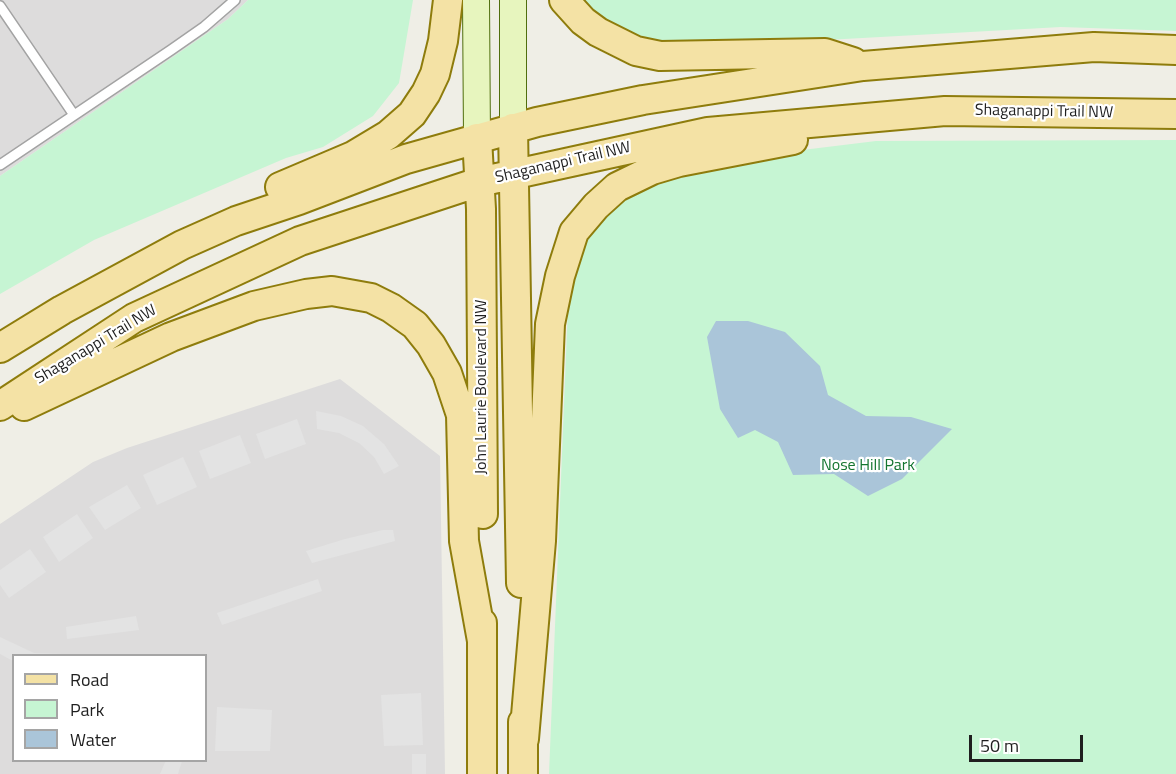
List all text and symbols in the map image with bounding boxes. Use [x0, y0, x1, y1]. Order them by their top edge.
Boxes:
street label: Shaganappi Trail NW [975, 101, 1113, 123]
street label: Shaganappi Trail NW [493, 138, 633, 188]
street label: John Laurie Boulevard NW [472, 300, 492, 474]
street label: Shaganappi Trail NW [32, 301, 160, 389]
park label: Nose Hill Park [821, 456, 915, 476]
legend [12, 654, 207, 762]
text: Road [70, 666, 109, 693]
text: Park [70, 696, 104, 723]
scale bar [972, 723, 1086, 761]
text: Water [70, 726, 116, 753]
text: 50 m [980, 732, 1019, 759]

